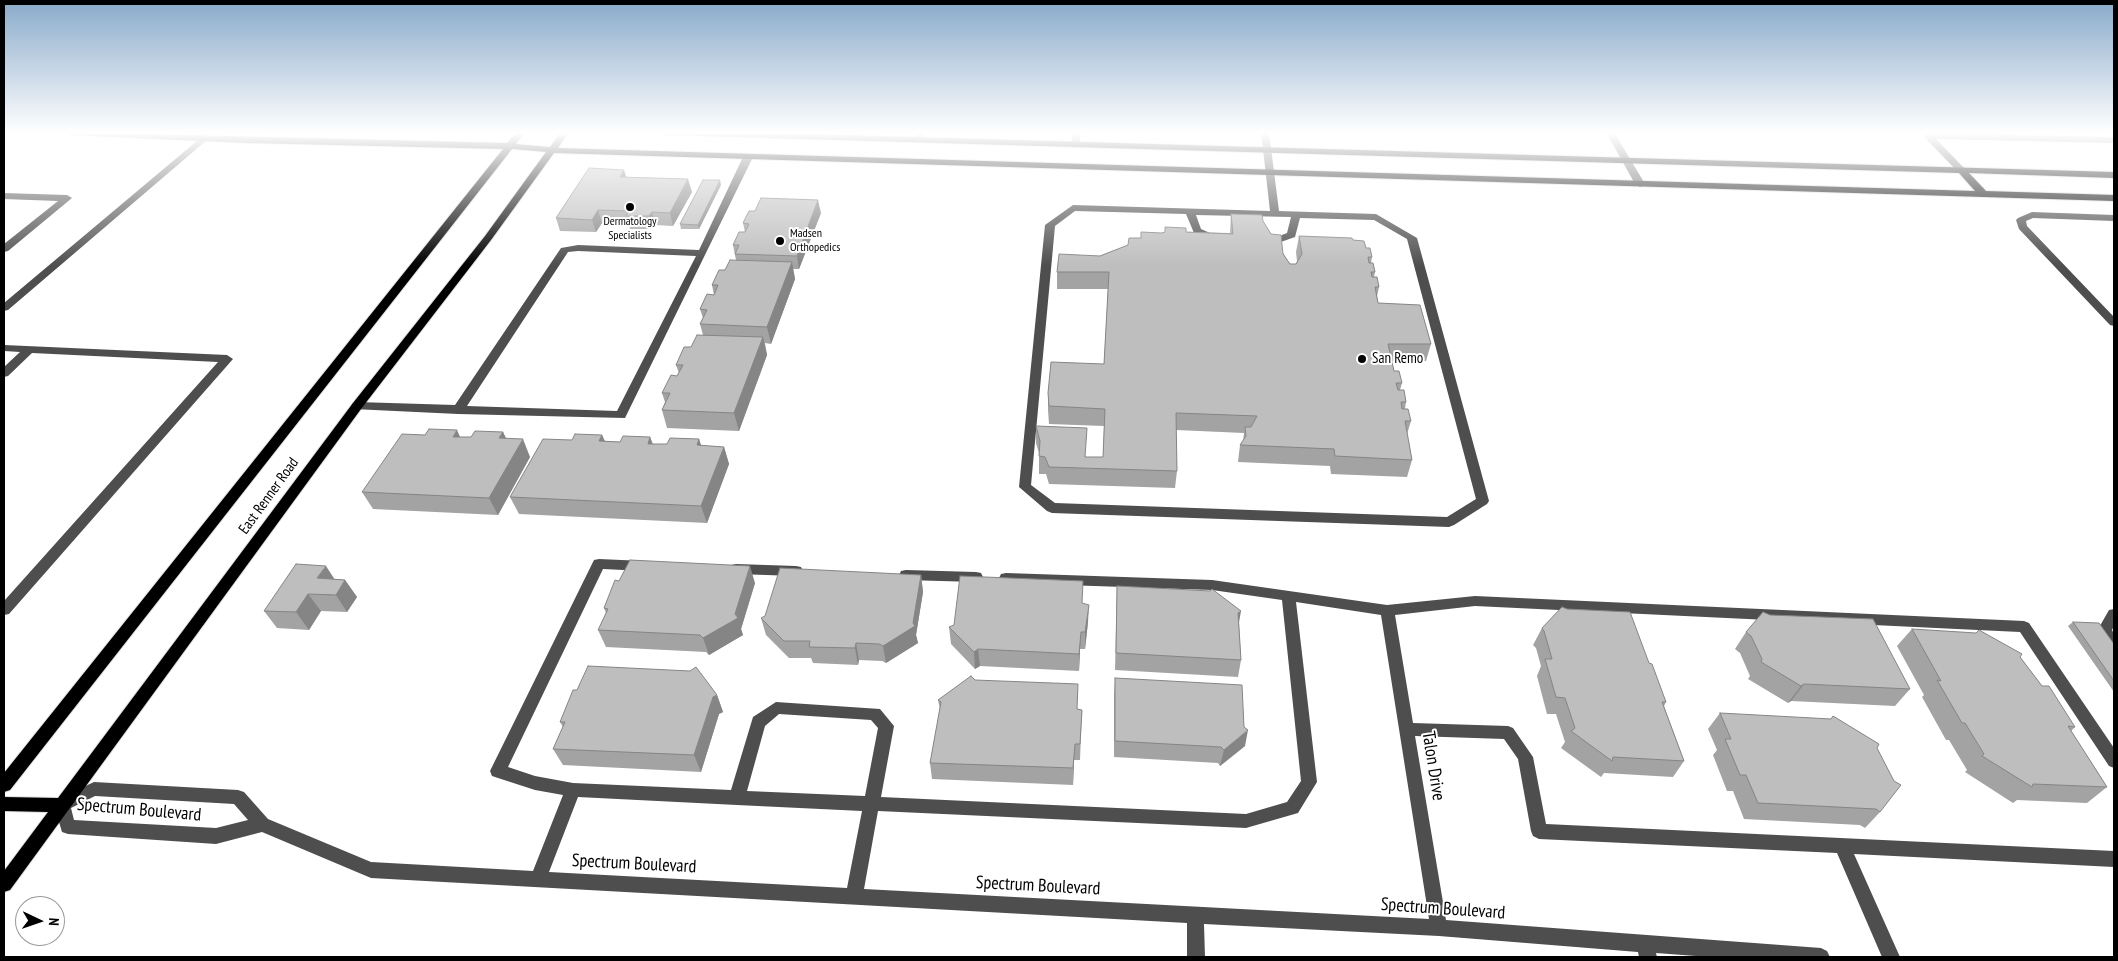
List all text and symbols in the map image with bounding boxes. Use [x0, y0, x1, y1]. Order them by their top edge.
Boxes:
marker: Dermatology Specialists [624, 201, 636, 213]
place label: Dermatology Specialists [603, 215, 657, 243]
place label: Madsen Orthopedics [790, 227, 840, 255]
marker: Madsen Orthopedics [774, 235, 786, 247]
place label: San Remo [1372, 350, 1423, 368]
marker: San Remo [1356, 353, 1368, 365]
street label: East Renner Road [235, 454, 303, 538]
street label: Talon Drive [1417, 730, 1449, 802]
street label: Spectrum Boulevard [76, 794, 202, 826]
street label: Spectrum Boulevard [571, 850, 697, 878]
street label: Spectrum Boulevard [975, 872, 1101, 900]
street label: Spectrum Boulevard [1380, 894, 1506, 924]
north arrow [15, 896, 65, 946]
text: N [45, 917, 63, 926]

